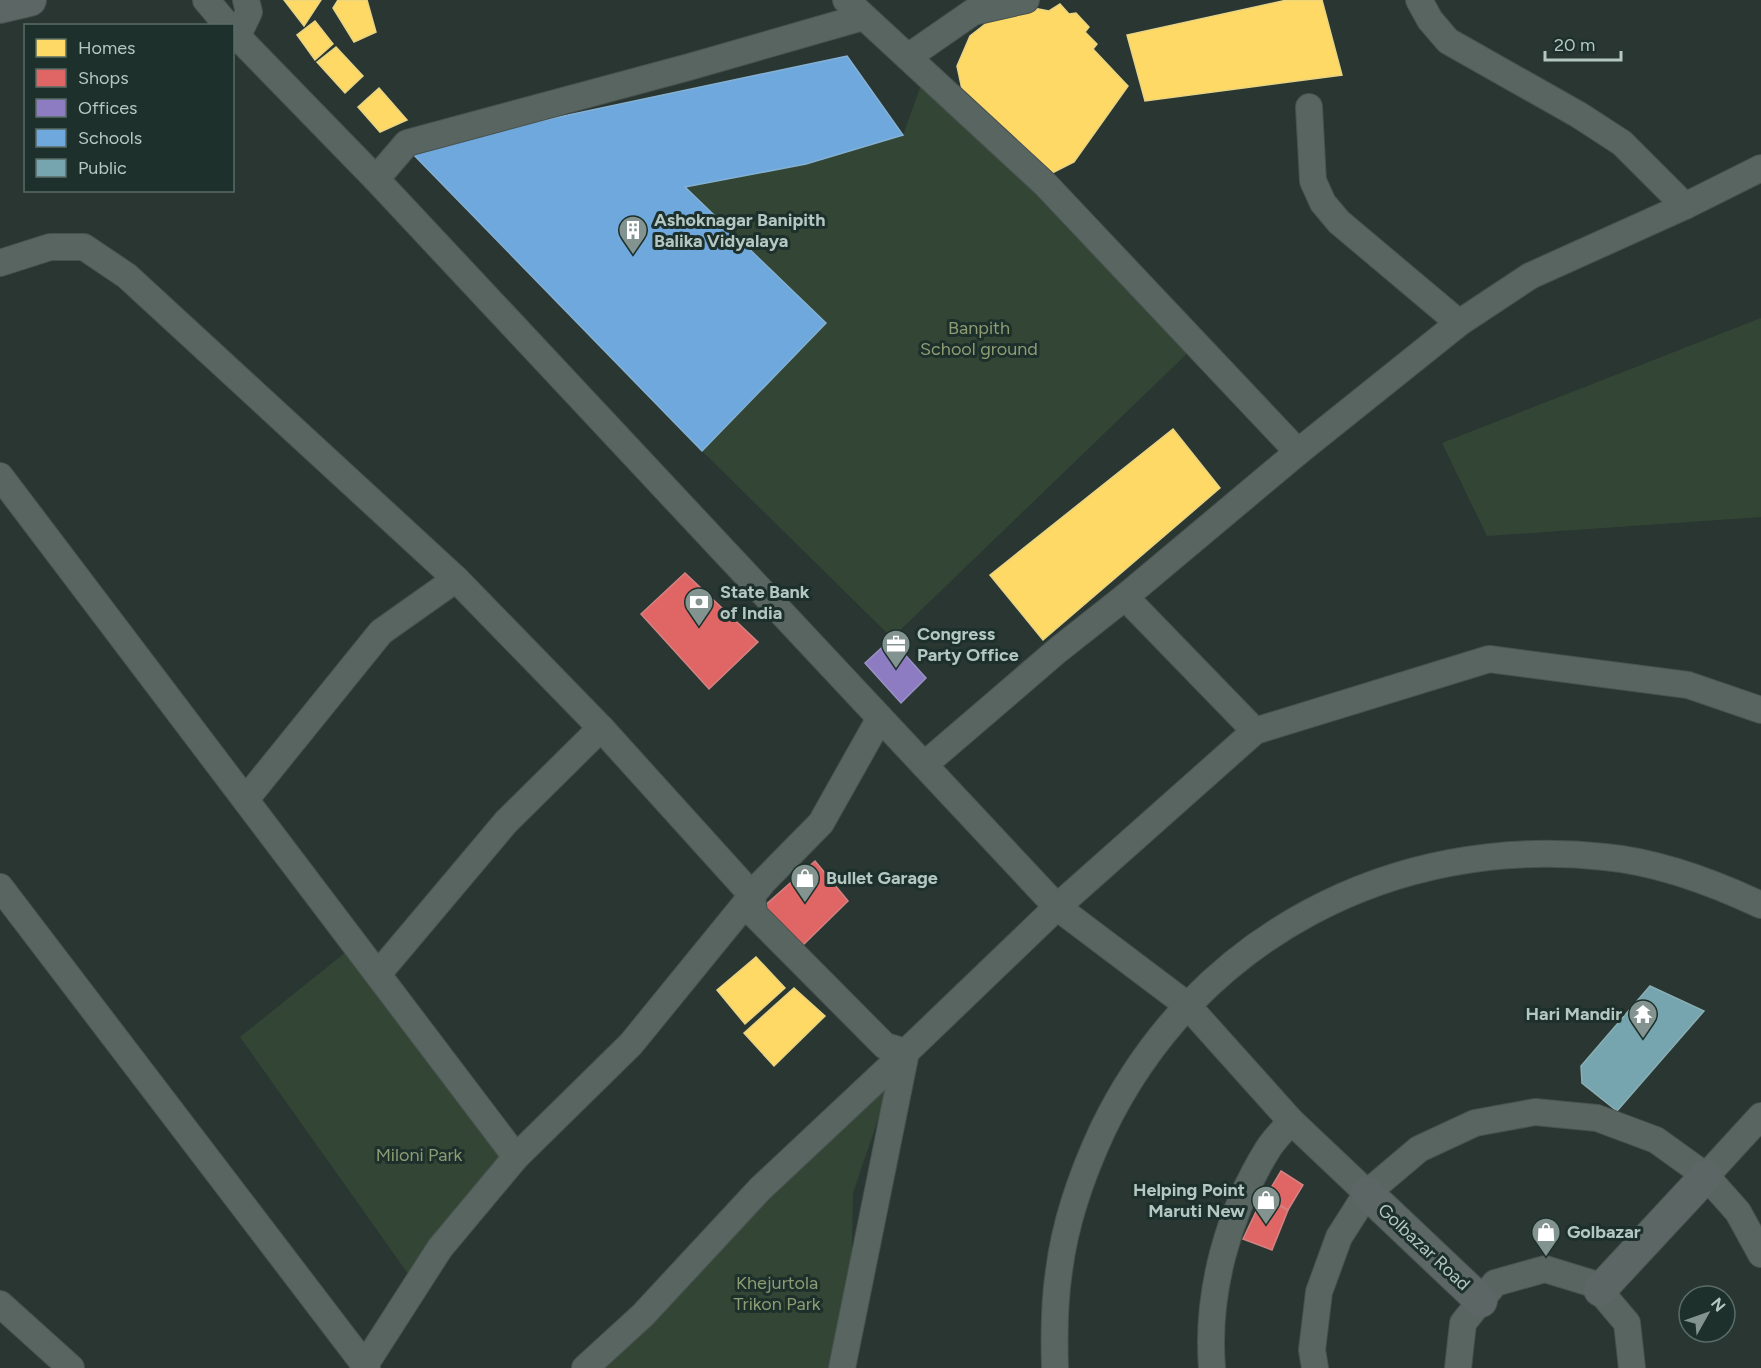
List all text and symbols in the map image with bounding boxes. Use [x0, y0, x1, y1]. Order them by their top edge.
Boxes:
legend [24, 24, 234, 192]
scale bar [1545, 24, 1622, 62]
text: 20 m [1554, 34, 1595, 56]
text: Homes [78, 37, 136, 59]
text: Shops [78, 67, 129, 89]
text: Offices [78, 97, 137, 119]
text: Schools [78, 127, 142, 149]
text: Public [78, 157, 127, 179]
place label: Ashoknagar Banipith Balika Vidyalaya [654, 209, 826, 252]
building icon: Ashoknagar Banipith Balika Vidyalaya [617, 214, 649, 256]
park label: Banpith School ground [920, 317, 1038, 360]
place label: State Bank of India [720, 581, 810, 624]
bank icon: State Bank of India [683, 586, 715, 628]
place label: Congress Party Office [917, 623, 1019, 666]
office icon: Congress Party Office [880, 628, 912, 670]
shop icon: Bullet Garage [789, 862, 821, 904]
place label: Bullet Garage [826, 867, 938, 889]
temple icon: Hari Mandir [1627, 998, 1659, 1040]
place label: Hari Mandir [1526, 1003, 1622, 1025]
park label: Miloni Park [376, 1144, 463, 1166]
place label: Helping Point Maruti New [1133, 1179, 1245, 1222]
shop icon: Helping Point Maruti New [1250, 1184, 1282, 1226]
street label: Golbazar Road [1373, 1199, 1475, 1295]
shop icon: Golbazar [1530, 1216, 1562, 1258]
place label: Golbazar [1567, 1221, 1641, 1243]
park label: Khejurtola Trikon Park [733, 1272, 821, 1315]
north arrow [1677, 1284, 1737, 1344]
text: N [1707, 1294, 1729, 1316]

